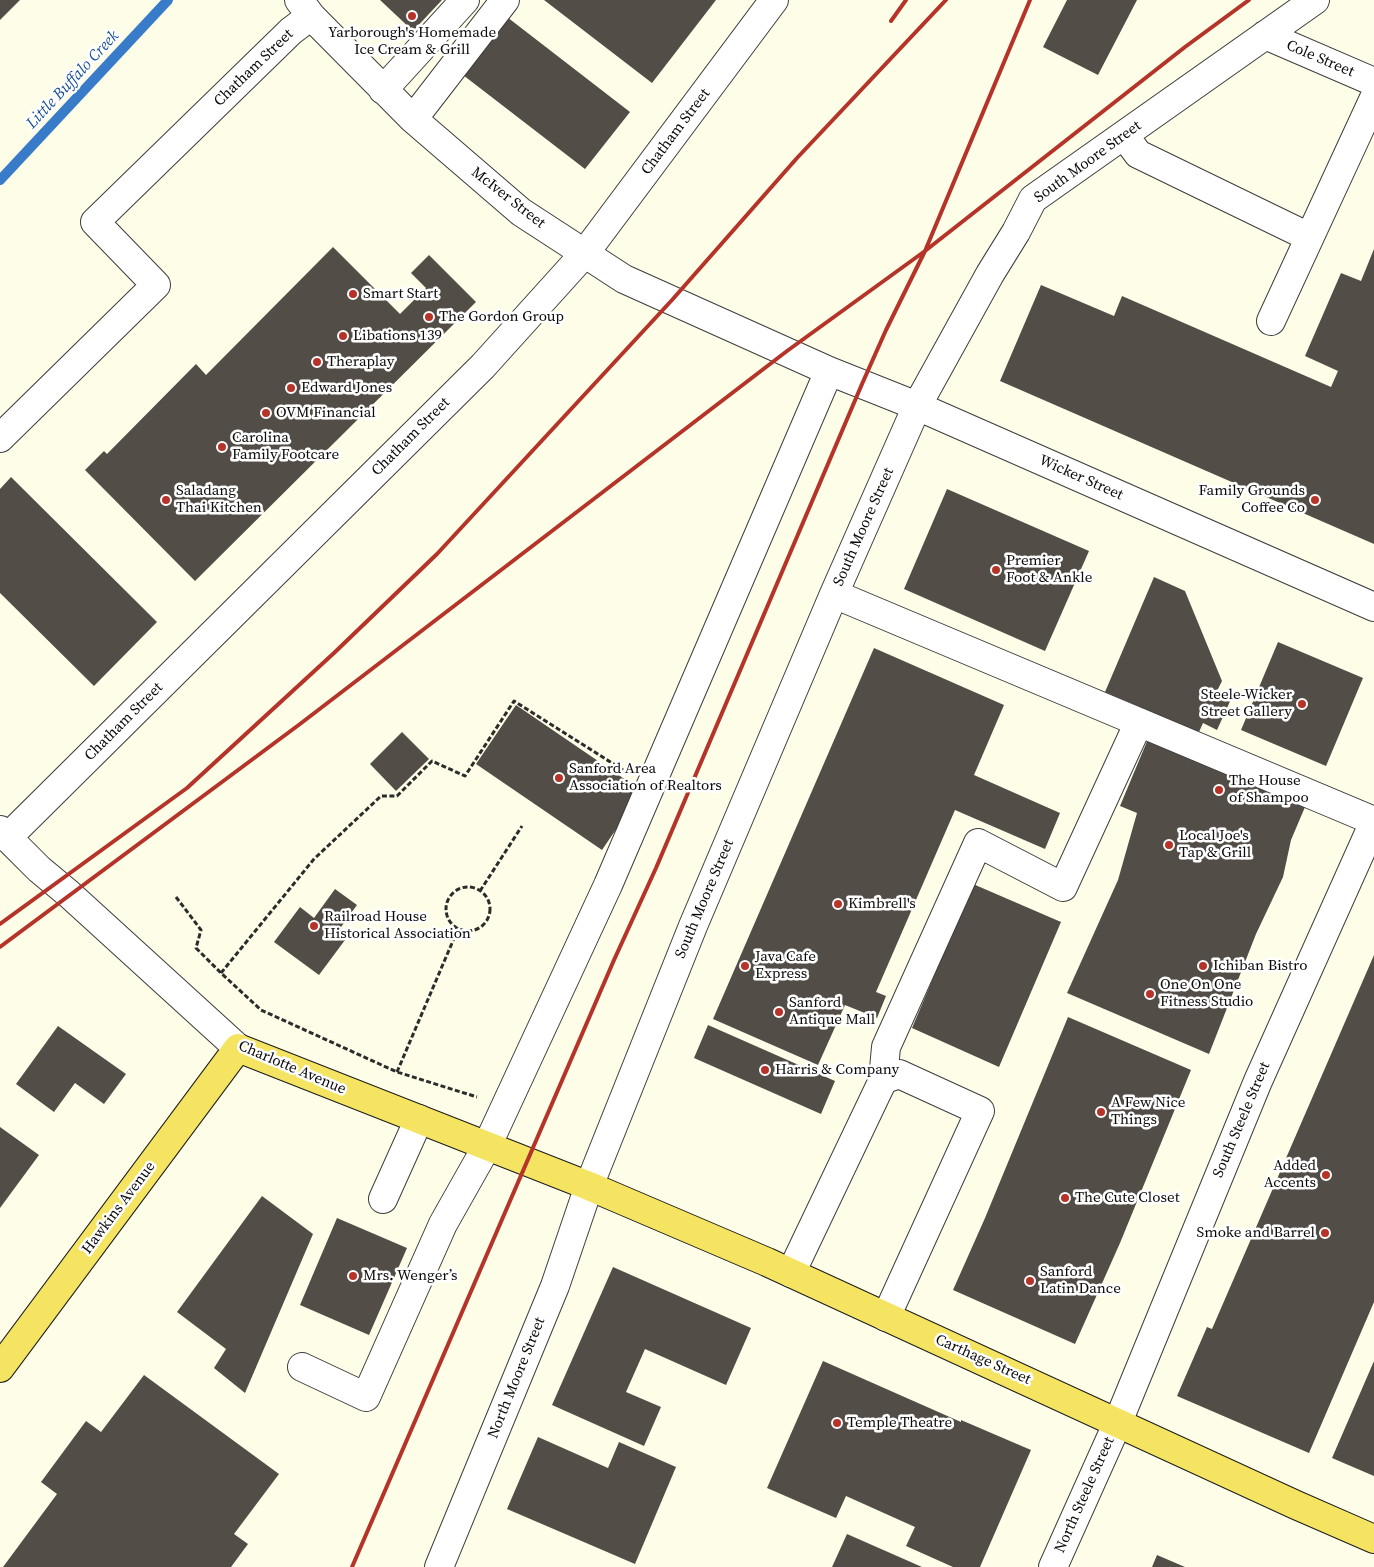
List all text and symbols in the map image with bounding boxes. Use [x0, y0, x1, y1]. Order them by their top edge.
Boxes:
marker: Yarborough's Homemade Ice Cream & Grill [406, 10, 418, 22]
place label: Yarborough's Homemade Ice Cream & Grill [328, 24, 496, 59]
street label: Chatham Street [211, 26, 297, 110]
water label: Little Buffalo Creek [23, 27, 123, 133]
street label: Cole Street [1283, 37, 1357, 81]
street label: Chatham Street [638, 85, 714, 179]
street label: South Moore Street [1031, 117, 1145, 207]
street label: McIver Street [467, 164, 549, 232]
place label: Smart Start [363, 285, 438, 303]
marker: Smart Start [347, 288, 359, 300]
place label: The Gordon Group [439, 308, 564, 326]
marker: The Gordon Group [423, 311, 435, 323]
place label: Libations 139 [353, 327, 442, 345]
marker: Libations 139 [337, 330, 349, 342]
place label: Theraplay [327, 353, 394, 371]
marker: Theraplay [311, 356, 323, 368]
place label: Edward Jones [301, 379, 392, 397]
marker: Edward Jones [285, 382, 297, 394]
street label: Chatham Street [368, 394, 454, 480]
place label: OVM Financial [276, 404, 376, 422]
marker: OVM Financial [260, 407, 272, 419]
place label: Carolina Family Footcare [232, 429, 339, 464]
marker: Carolina Family Footcare [216, 441, 228, 453]
street label: Wicker Street [1036, 451, 1126, 505]
street label: South Moore Street [830, 465, 898, 589]
place label: Saladang Thai Kitchen [176, 482, 262, 517]
place label: Family Grounds Coffee Co [1199, 482, 1305, 517]
marker: Saladang Thai Kitchen [160, 494, 172, 506]
marker: Family Grounds Coffee Co [1309, 494, 1321, 506]
place label: Premier Foot & Ankle [1006, 552, 1092, 587]
marker: Premier Foot & Ankle [990, 564, 1002, 576]
street label: Chatham Street [81, 679, 167, 765]
place label: Steele-Wicker Street Gallery [1201, 686, 1292, 721]
marker: Steele-Wicker Street Gallery [1296, 698, 1308, 710]
place label: Sanford Area Association of Realtors [569, 760, 722, 795]
marker: Sanford Area Association of Realtors [553, 772, 565, 784]
place label: The House of Shampoo [1229, 772, 1309, 807]
marker: The House of Shampoo [1213, 784, 1225, 796]
place label: Local Joe's Tap & Grill [1179, 827, 1251, 862]
street label: South Moore Street [672, 837, 738, 961]
marker: Local Joe's Tap & Grill [1163, 839, 1175, 851]
place label: Kimbrell's [848, 895, 916, 913]
marker: Kimbrell's [832, 898, 844, 910]
place label: Railroad House Historical Association [324, 908, 471, 943]
marker: Railroad House Historical Association [308, 920, 320, 932]
place label: Java Cafe Express [755, 948, 816, 983]
place label: Ichiban Bistro [1213, 957, 1307, 975]
marker: Java Cafe Express [739, 960, 751, 972]
marker: Ichiban Bistro [1197, 960, 1209, 972]
place label: One On One Fitness Studio [1160, 976, 1253, 1011]
marker: One On One Fitness Studio [1144, 988, 1156, 1000]
place label: Sanford Antique Mall [789, 994, 875, 1029]
marker: Sanford Antique Mall [773, 1006, 785, 1018]
street label: Charlotte Avenue [236, 1037, 348, 1099]
street label: South Steele Street [1210, 1059, 1274, 1181]
place label: Harris & Company [775, 1061, 899, 1079]
marker: Harris & Company [759, 1064, 771, 1076]
place label: A Few Nice Things [1111, 1094, 1185, 1129]
marker: A Few Nice Things [1095, 1106, 1107, 1118]
place label: Added Accents [1264, 1157, 1316, 1192]
street label: Hawkins Avenue [78, 1158, 160, 1258]
marker: Added Accents [1320, 1169, 1332, 1181]
place label: The Cute Closet [1075, 1189, 1180, 1207]
marker: The Cute Closet [1059, 1192, 1071, 1204]
place label: Smoke and Barrel [1197, 1224, 1315, 1242]
marker: Smoke and Barrel [1319, 1227, 1331, 1239]
place label: Sanford Latin Dance [1040, 1263, 1121, 1298]
place label: Mrs. Wenger’s [363, 1267, 457, 1285]
marker: Mrs. Wenger’s [347, 1270, 359, 1282]
marker: Sanford Latin Dance [1024, 1275, 1036, 1287]
street label: North Moore Street [485, 1315, 549, 1441]
street label: Carthage Street [932, 1331, 1034, 1389]
place label: Temple Theatre [847, 1414, 952, 1432]
marker: Temple Theatre [831, 1417, 843, 1429]
street label: North Steele Street [1051, 1434, 1119, 1556]

